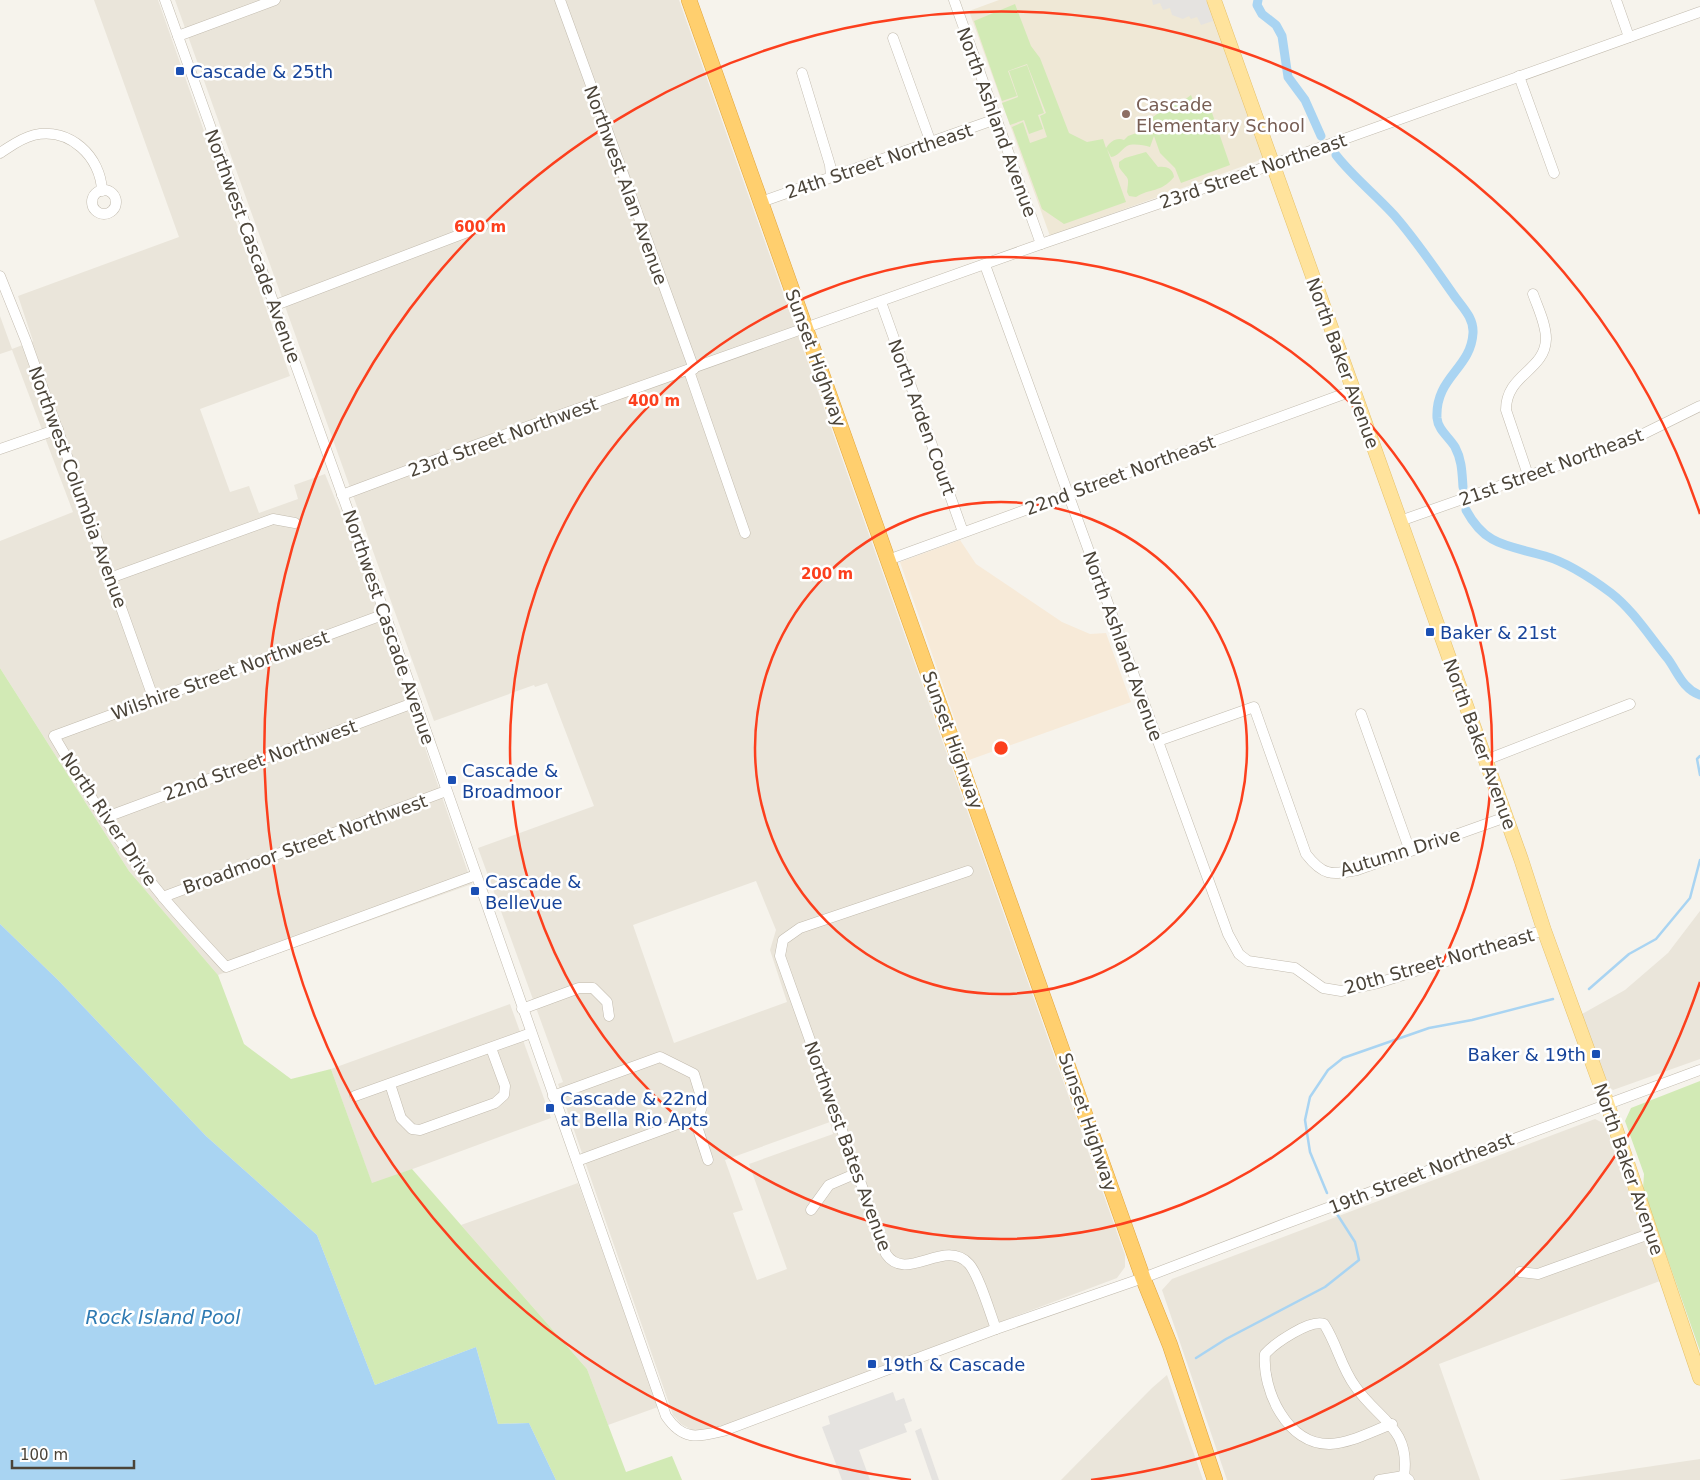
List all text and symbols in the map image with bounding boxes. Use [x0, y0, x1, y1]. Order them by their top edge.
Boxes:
street label: North Ashland Avenue [953, 24, 1041, 220]
place label: Cascade & 25th [190, 61, 333, 82]
marker: Cascade & 25th [174, 65, 186, 77]
street label: Northwest Alan Avenue [580, 82, 672, 288]
place label: Cascade Elementary School [1136, 94, 1305, 136]
marker: Cascade Elementary School [1120, 108, 1132, 120]
street label: 24th Street Northeast [783, 119, 975, 203]
street label: Northwest Cascade Avenue [201, 126, 305, 366]
street label: 23rd Street Northeast [1157, 129, 1349, 213]
text: 600 m [454, 218, 506, 236]
street label: North Baker Avenue [1302, 275, 1384, 451]
street label: Sunset Highway [781, 286, 851, 430]
street label: North Arden Court [884, 336, 960, 498]
street label: Northwest Columbia Avenue [24, 363, 132, 611]
text: 400 m [628, 392, 680, 410]
street label: 23rd Street Northwest [405, 393, 601, 481]
street label: 21st Street Northeast [1456, 424, 1646, 510]
street label: 22nd Street Northeast [1022, 431, 1218, 519]
street label: Northwest Cascade Avenue [339, 507, 439, 747]
street label: North Ashland Avenue [1079, 548, 1167, 744]
text: 200 m [801, 565, 853, 583]
place label: Baker & 21st [1440, 622, 1556, 643]
street label: Wilshire Street Northwest [108, 626, 332, 724]
marker: Baker & 21st [1424, 626, 1436, 638]
street label: North Baker Avenue [1439, 656, 1521, 832]
street label: Sunset Highway [918, 668, 988, 812]
street label: 22nd Street Northwest [160, 715, 360, 805]
centre of rings [992, 739, 1010, 757]
street label: North River Drive [57, 748, 161, 890]
place label: Cascade & Broadmoor [462, 760, 562, 802]
marker: Cascade & Broadmoor [446, 774, 458, 786]
street label: Broadmoor Street Northwest [180, 790, 430, 898]
street label: Autumn Drive [1337, 824, 1463, 880]
place label: Cascade & Bellevue [485, 871, 581, 913]
marker: Cascade & Bellevue [469, 885, 481, 897]
street label: 20th Street Northeast [1342, 924, 1536, 998]
street label: Northwest Bates Avenue [800, 1038, 896, 1254]
place label: Baker & 19th [1468, 1044, 1586, 1065]
marker: Baker & 19th [1590, 1048, 1602, 1060]
street label: Sunset Highway [1054, 1050, 1122, 1194]
street label: North Baker Avenue [1590, 1080, 1668, 1258]
place label: Cascade & 22nd at Bella Rio Apts [560, 1088, 708, 1130]
marker: Cascade & 22nd at Bella Rio Apts [544, 1102, 556, 1114]
street label: 19th Street Northeast [1326, 1128, 1516, 1218]
water label: Rock Island Pool [86, 1306, 241, 1328]
place label: 19th & Cascade [882, 1354, 1025, 1375]
marker: 19th & Cascade [866, 1358, 878, 1370]
scale bar [12, 1438, 135, 1470]
text: 100 m [20, 1446, 68, 1464]

